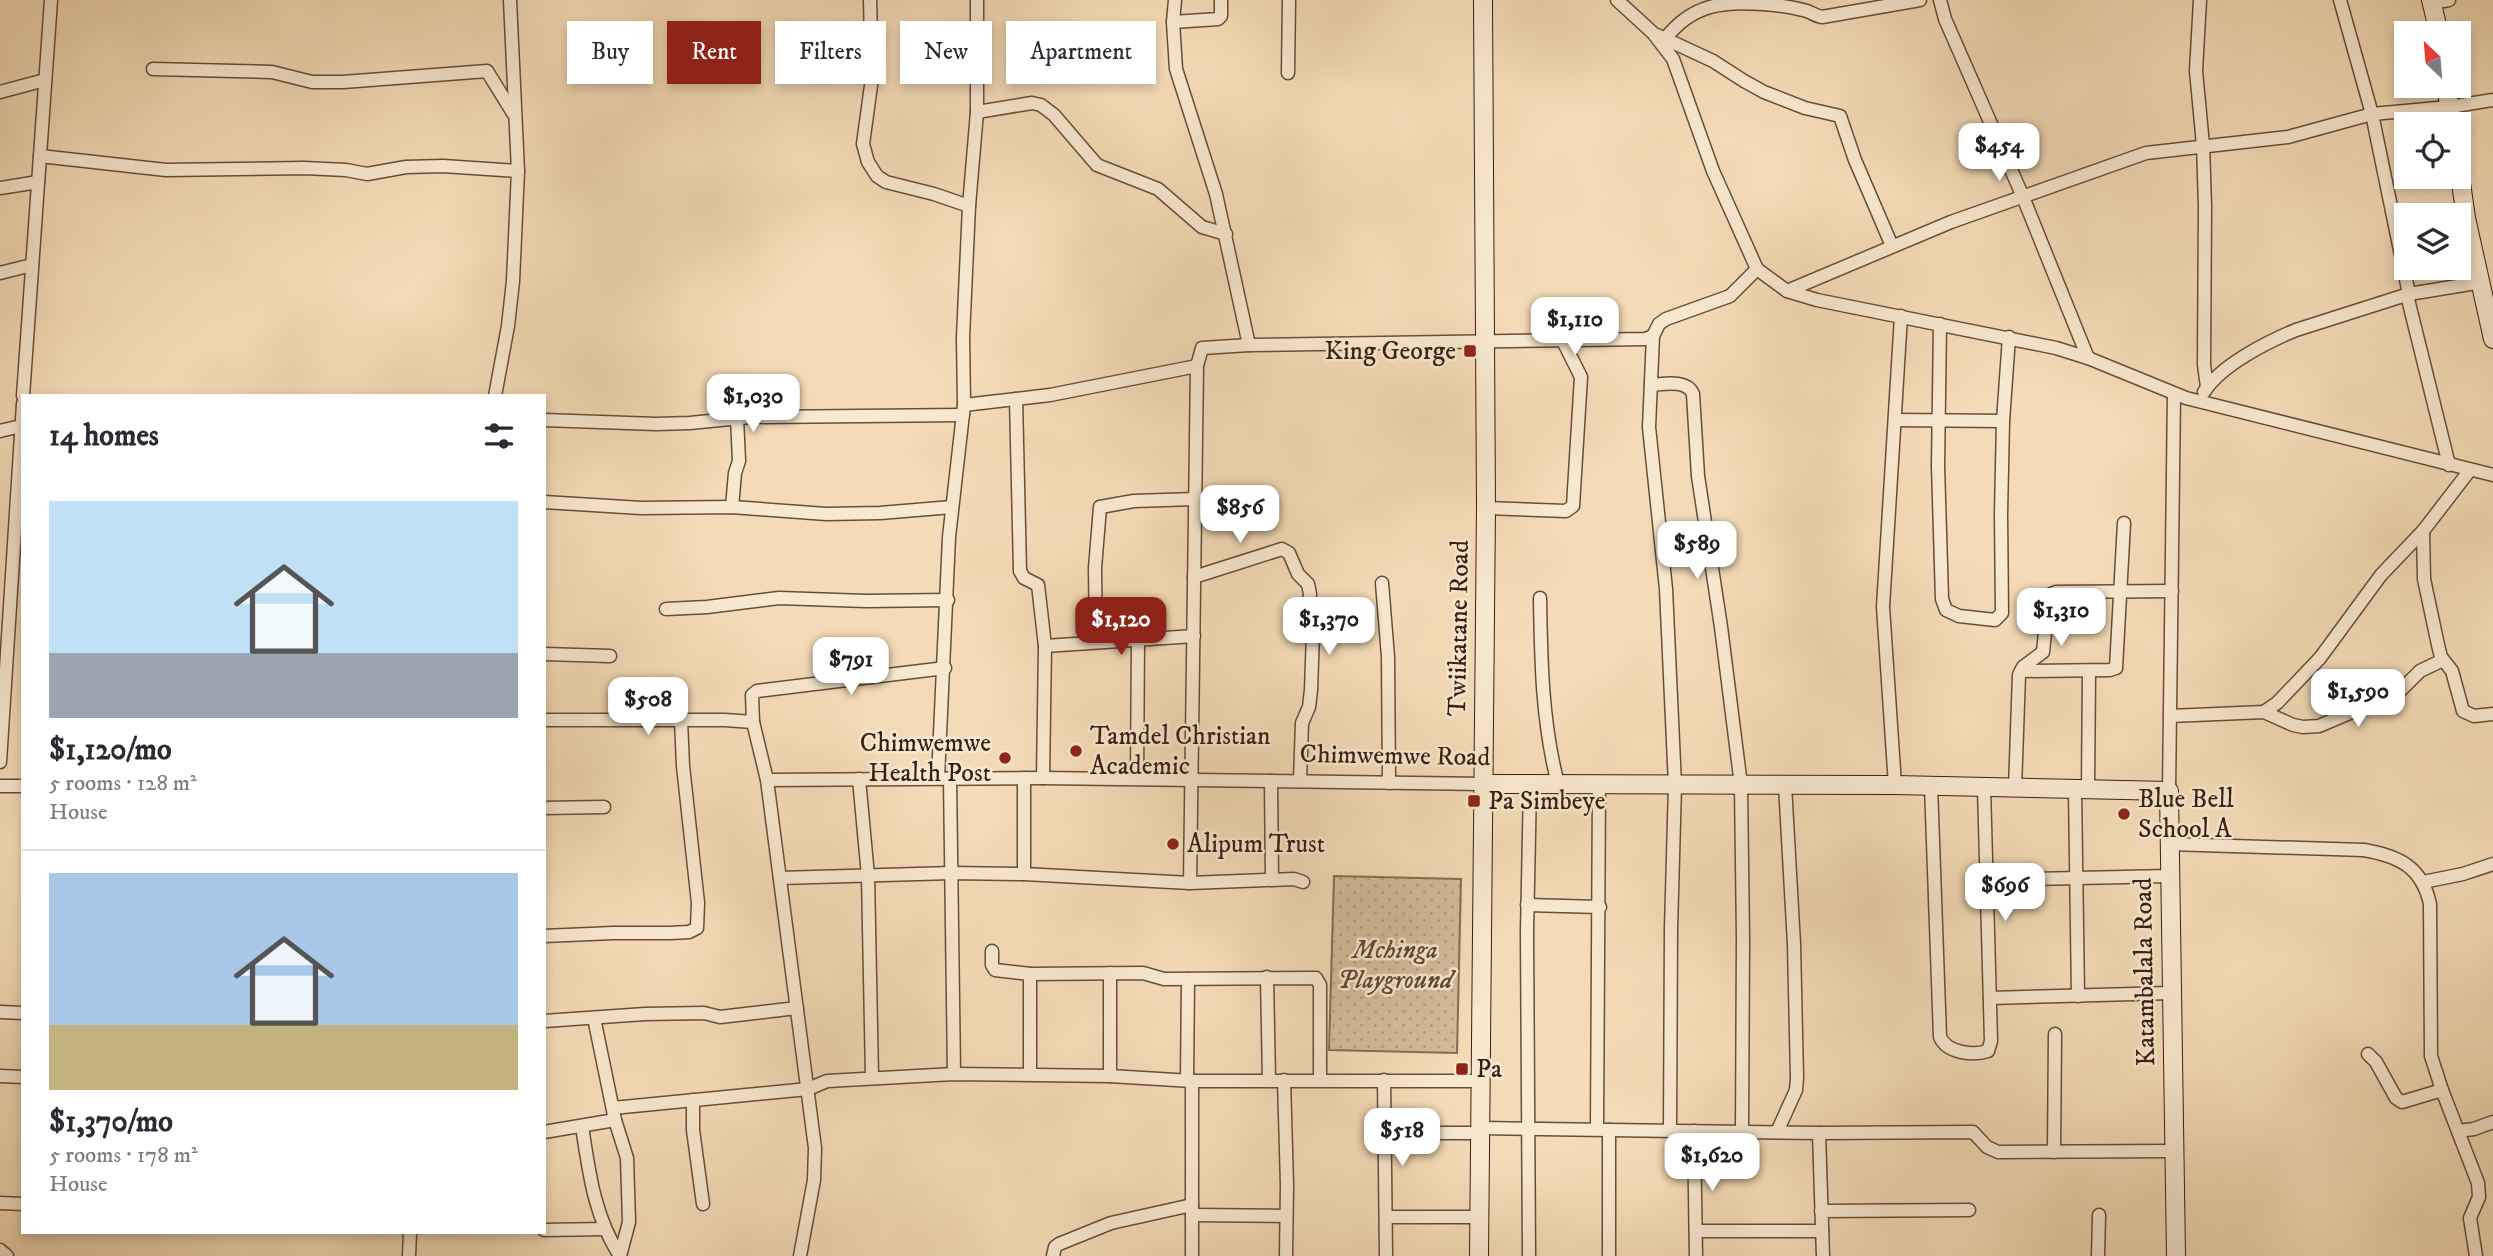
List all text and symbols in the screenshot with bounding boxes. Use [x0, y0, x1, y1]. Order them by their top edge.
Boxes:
chip: Buy [567, 21, 653, 84]
chip: Rent [667, 21, 761, 84]
chip: Filters [775, 21, 886, 84]
chip: New [900, 21, 992, 84]
chip: Apartment [1006, 21, 1156, 84]
north arrow [2394, 21, 2471, 98]
map controls [2394, 21, 2471, 280]
button: locate [2394, 112, 2471, 189]
pin: $454 [1958, 124, 2040, 183]
text: $454 [1974, 131, 2024, 160]
button: layers [2394, 203, 2471, 280]
pin: $1,110 [1518, 298, 1632, 357]
text: $1,110 [1547, 305, 1603, 334]
place label: King George [1325, 335, 1456, 368]
marker: King George [1462, 343, 1478, 359]
pin: $1,030 [696, 374, 810, 434]
text: $1,030 [723, 382, 783, 411]
icon: filters [480, 417, 518, 455]
text: 14 homes [49, 418, 159, 455]
pin: $856 [1199, 486, 1281, 545]
text: $856 [1216, 493, 1264, 522]
pin: $589 [1656, 522, 1738, 581]
text: $589 [1674, 529, 1720, 558]
street label: Twiikatane Road [1441, 540, 1477, 716]
icon: home [221, 546, 347, 672]
pin: $1,310 [2004, 588, 2118, 648]
text: $1,310 [2033, 596, 2089, 625]
pin: $1,120 [1064, 598, 1178, 657]
pin: $1,370 [1272, 598, 1386, 657]
text: $1,120 [1091, 605, 1151, 634]
text: $1,370 [1299, 605, 1359, 634]
pin: $791 [810, 638, 892, 697]
text: $791 [829, 645, 873, 674]
pin: $1,590 [2301, 670, 2415, 729]
text: $1,590 [2327, 677, 2389, 706]
pin: $508 [607, 678, 689, 737]
text: $508 [624, 685, 672, 714]
place label: Tamdel Christian Academic [1090, 720, 1271, 783]
place label: Chimwemwe Health Post [860, 727, 991, 790]
text: $1,120/mo [49, 732, 172, 769]
street label: Chimwemwe Road [1299, 738, 1491, 774]
marker: Tamdel Christian Academic [1068, 743, 1084, 759]
marker: Chimwemwe Health Post [997, 750, 1013, 766]
text: 5 rooms · 128 m² [49, 769, 197, 798]
place label: Blue Bell School A [2138, 783, 2234, 846]
place label: Pa Simbeye [1488, 785, 1606, 818]
marker: Pa Simbeye [1466, 793, 1482, 809]
text: House [49, 798, 107, 827]
marker: Blue Bell School A [2116, 806, 2132, 822]
place label: Alipum Trust [1187, 828, 1325, 861]
marker: Alipum Trust [1165, 836, 1181, 852]
pin: $696 [1964, 864, 2046, 923]
text: $696 [1981, 871, 2029, 900]
street label: Katambalala Road [2127, 877, 2163, 1067]
icon: home [221, 918, 347, 1044]
park label: Mchinga Playground [1337, 934, 1456, 997]
place label: Pa [1476, 1053, 1502, 1086]
marker: Pa [1454, 1061, 1470, 1077]
text: $1,370/mo [49, 1104, 173, 1141]
pin: $518 [1361, 1108, 1443, 1168]
text: $518 [1380, 1116, 1424, 1145]
pin: $1,620 [1655, 1134, 1769, 1193]
text: 5 rooms · 178 m² [49, 1141, 198, 1170]
text: $1,620 [1681, 1141, 1743, 1170]
text: House [49, 1170, 107, 1199]

